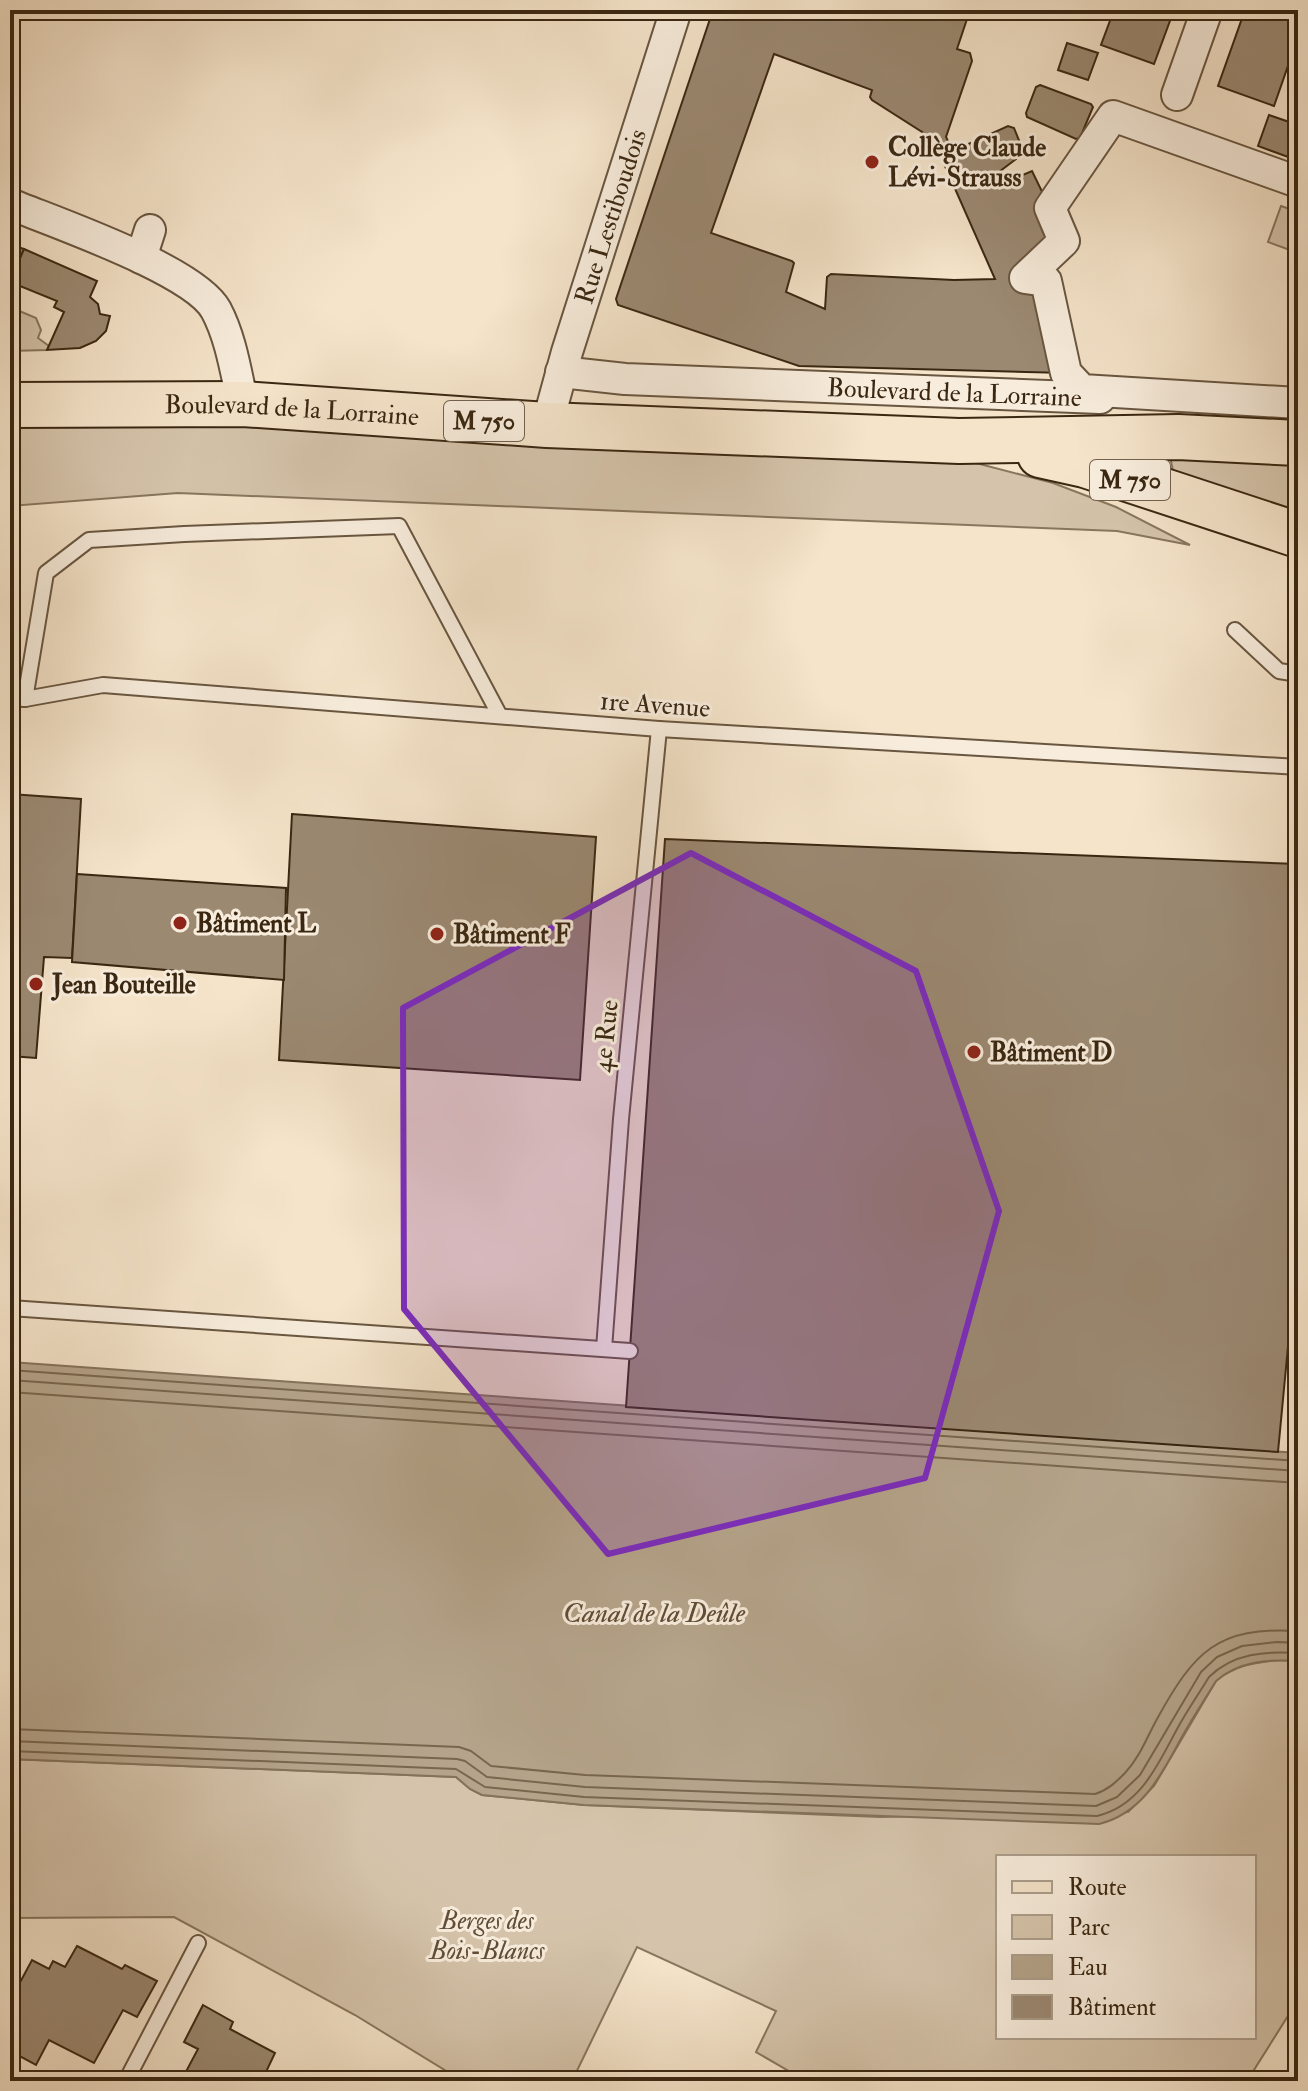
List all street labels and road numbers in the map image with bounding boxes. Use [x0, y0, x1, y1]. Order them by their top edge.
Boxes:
street label: Rue Lestiboudois [568, 125, 654, 308]
street label: Boulevard de la Lorraine [826, 372, 1082, 414]
street label: Boulevard de la Lorraine [164, 389, 420, 433]
road number: M 750 [444, 401, 524, 441]
road number: M 750 [1090, 460, 1170, 500]
street label: 1re Avenue [599, 685, 711, 725]
street label: 4e Rue [586, 998, 626, 1074]

